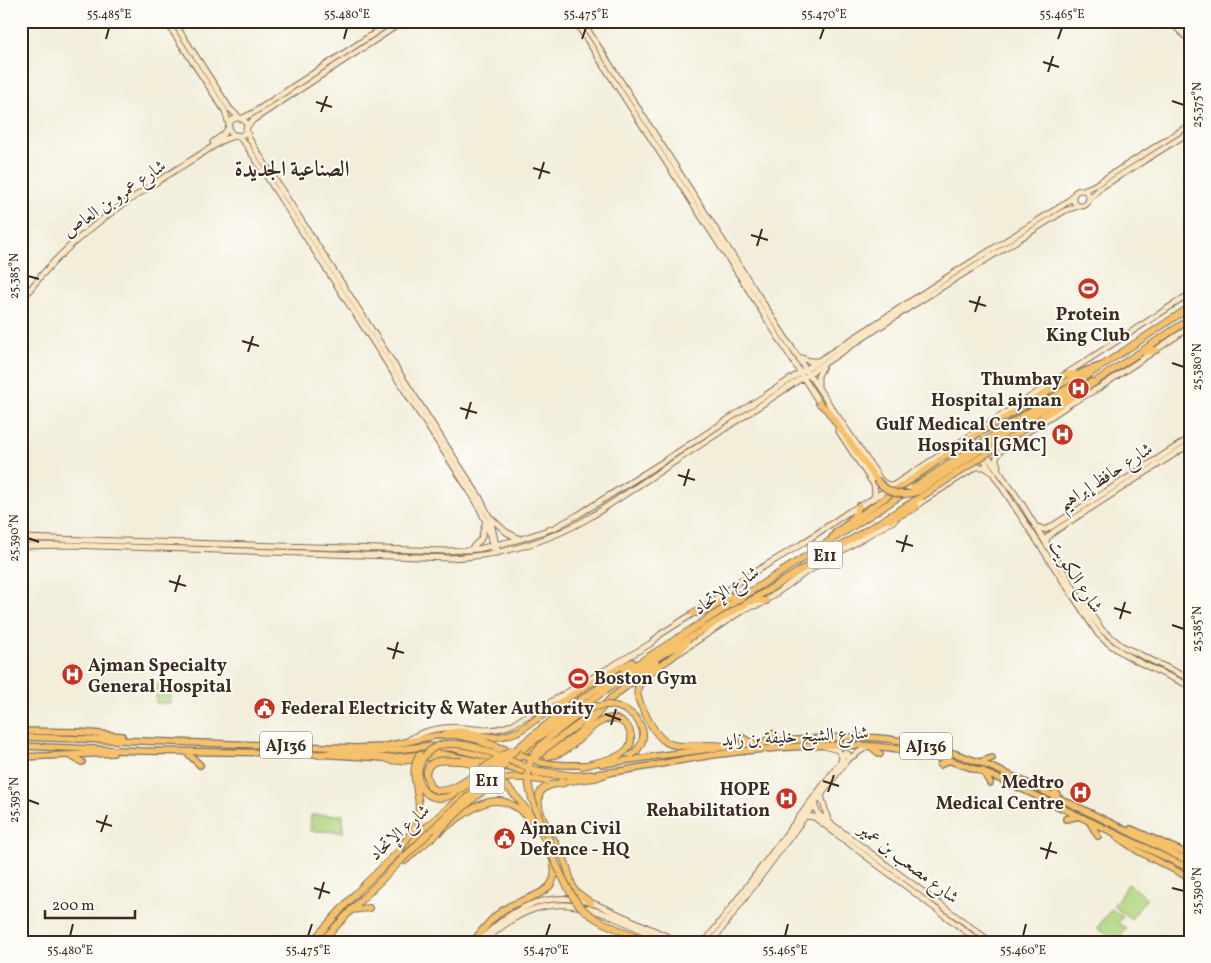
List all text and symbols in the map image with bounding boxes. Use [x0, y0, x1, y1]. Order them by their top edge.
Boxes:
text: 55.485°E [87, 7, 131, 23]
text: 55.480°E [324, 7, 370, 23]
text: 55.475°E [564, 7, 608, 23]
text: 55.470°E [801, 7, 847, 23]
text: 55.465°E [1040, 7, 1084, 23]
text: 25.375°N [1190, 82, 1206, 128]
street label: شارع عمرو بن العاص [58, 154, 172, 245]
district label: الصناعية الجديدة [235, 155, 349, 186]
text: 25.385°N [7, 253, 23, 299]
sports icon: Protein King Club [1076, 277, 1100, 301]
place label: Protein King Club [1046, 303, 1130, 349]
text: 25.380°N [1190, 343, 1206, 391]
place label: Thumbay Hospital ajman [931, 368, 1062, 414]
hospital icon: Thumbay Hospital ajman [1066, 377, 1090, 401]
place label: Gulf Medical Centre Hospital [GMC] [876, 413, 1046, 459]
hospital icon: Gulf Medical Centre Hospital [GMC] [1050, 422, 1074, 446]
street label: شارع حافظ إبراهيم [1054, 437, 1160, 521]
text: 25.390°N [7, 514, 23, 562]
street label: شارع الكويت [1041, 535, 1108, 619]
road number: E11 [808, 542, 842, 568]
street label: شارع الإتحاد [689, 561, 765, 623]
text: 25.385°N [1190, 606, 1206, 652]
place label: Ajman Specialty General Hospital [88, 654, 232, 700]
hospital icon: Ajman Specialty General Hospital [60, 663, 84, 687]
sports icon: Boston Gym [566, 666, 590, 690]
place label: Boston Gym [594, 667, 697, 692]
public building icon: Federal Electricity & Water Authority [253, 696, 277, 720]
place label: Federal Electricity & Water Authority [281, 697, 594, 722]
street label: شارع الشيخ خليفة بن زايد [721, 721, 870, 756]
road number: AJ136 [260, 732, 312, 758]
road number: AJ136 [900, 732, 952, 759]
road number: E11 [470, 766, 504, 794]
place label: Medtro Medical Centre [936, 771, 1064, 817]
text: 25.395°N [7, 777, 23, 823]
place label: HOPE Rehabilitation [646, 778, 770, 824]
hospital icon: Medtro Medical Centre [1068, 780, 1092, 804]
hospital icon: HOPE Rehabilitation [774, 787, 798, 811]
street label: شارع الإتحاد [364, 799, 437, 868]
place label: Ajman Civil Defence - HQ [520, 817, 630, 863]
street label: شارع مصعب بن عمير [850, 817, 964, 911]
public building icon: Ajman Civil Defence - HQ [492, 826, 516, 850]
text: 25.390°N [1190, 867, 1206, 915]
scale bar [45, 888, 135, 920]
text: 200 m [52, 896, 95, 917]
text: 55.480°E [47, 943, 93, 959]
text: 55.475°E [286, 943, 330, 959]
text: 55.470°E [523, 943, 569, 959]
text: 55.465°E [763, 943, 807, 959]
text: 55.460°E [1000, 943, 1046, 959]

